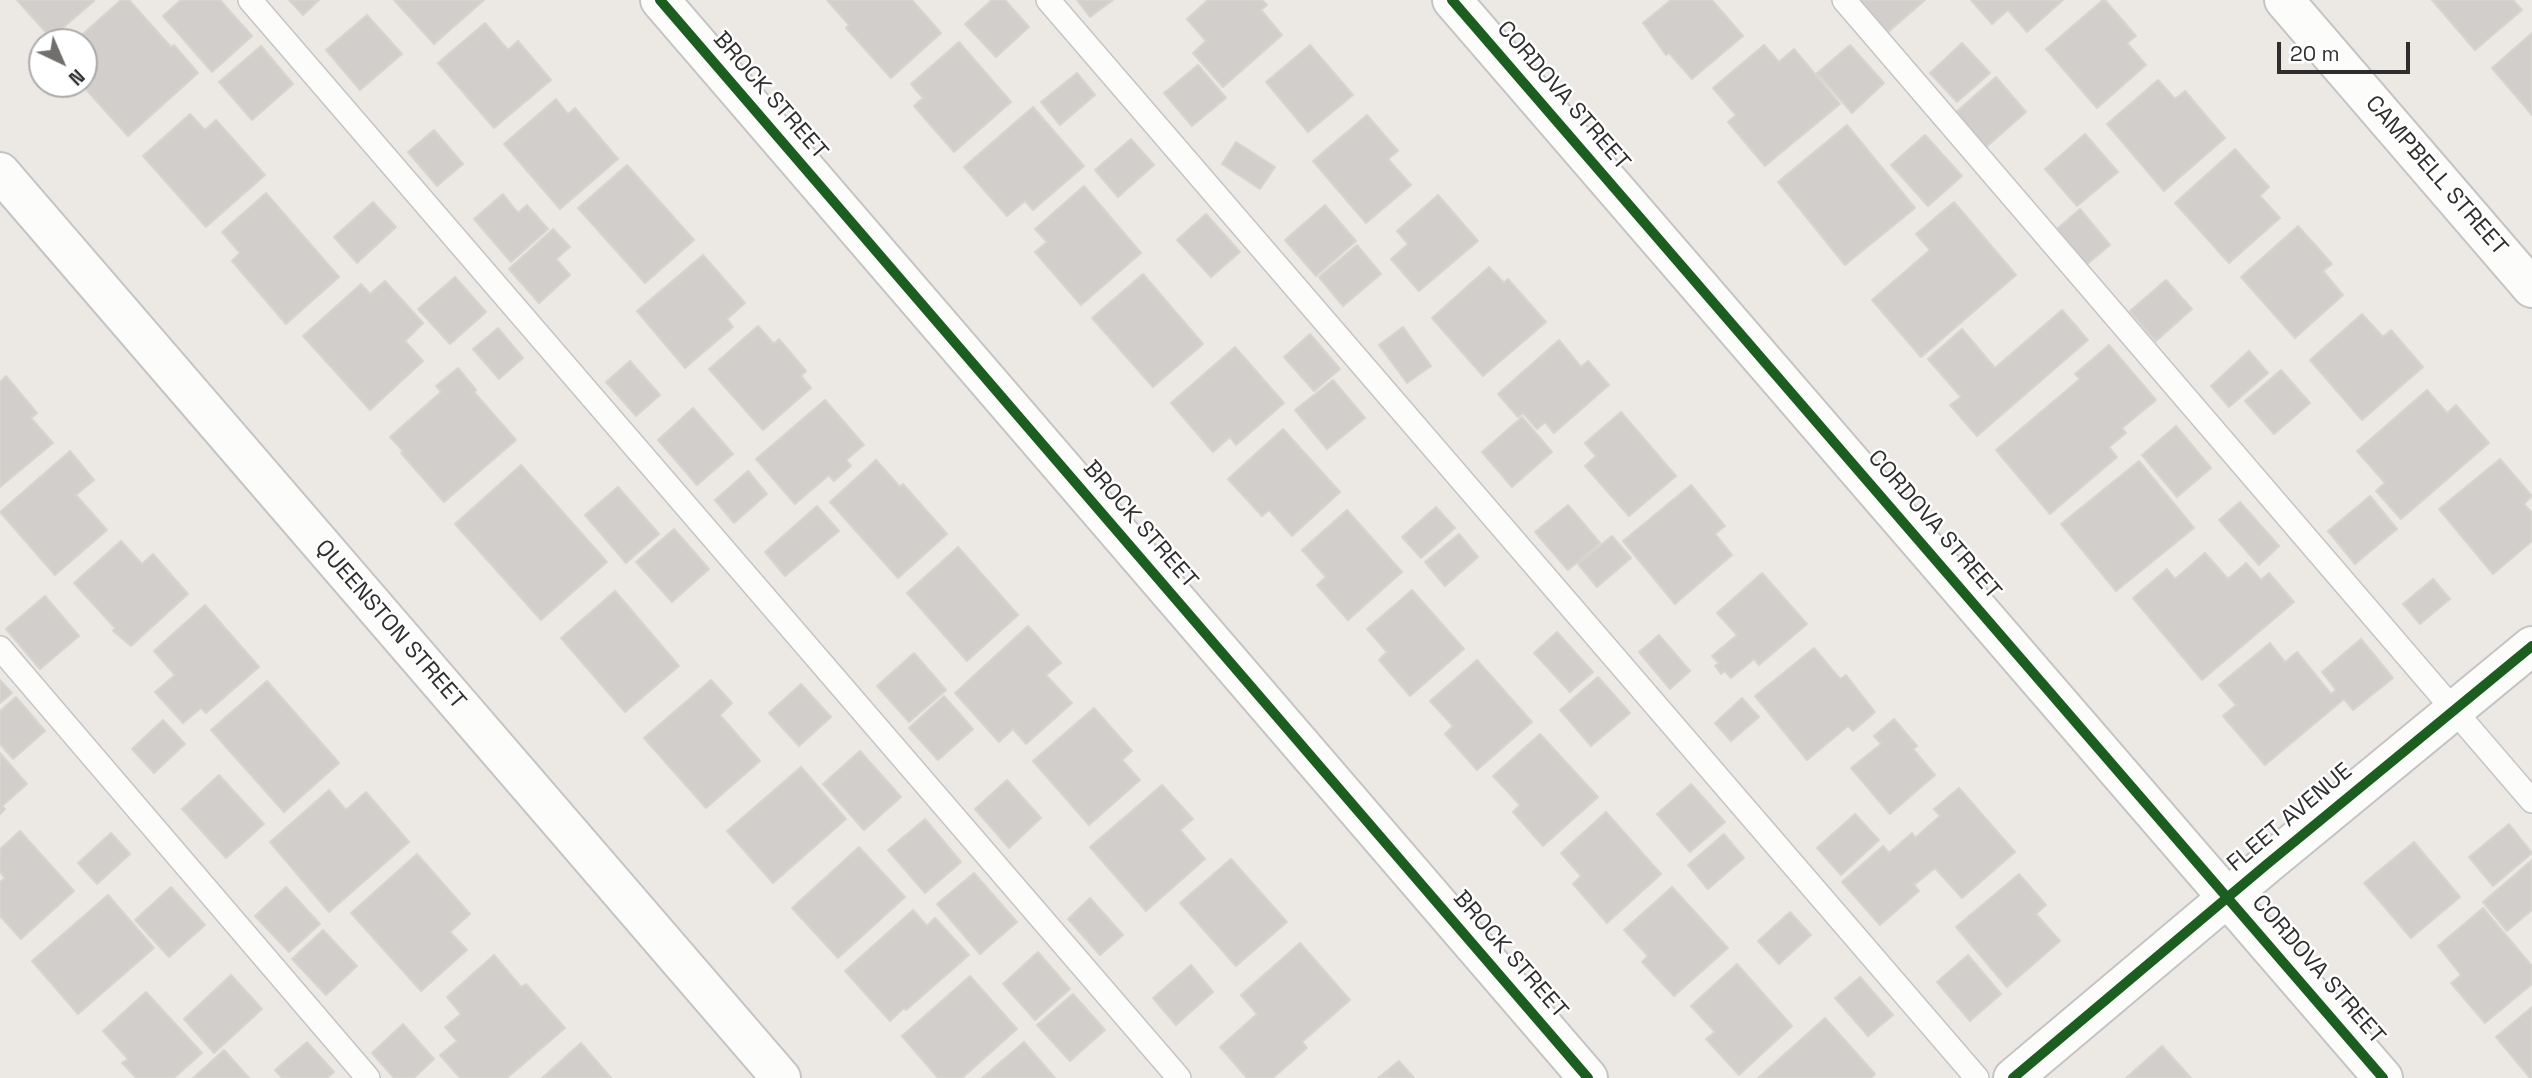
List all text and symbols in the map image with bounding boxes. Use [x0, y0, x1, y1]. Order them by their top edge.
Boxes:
street label: CORDOVA STREET [1491, 16, 1635, 176]
street label: BROCK STREET [707, 26, 833, 166]
north arrow [28, 28, 98, 98]
scale bar [2280, 28, 2413, 72]
text: 20 m [2290, 40, 2340, 67]
text: N [63, 64, 90, 90]
street label: CAMPBELL STREET [2359, 90, 2513, 262]
street label: CORDOVA STREET [1862, 445, 2006, 605]
street label: BROCK STREET [1077, 455, 1203, 595]
street label: QUEENSTON STREET [309, 535, 471, 715]
street label: FLEET AVENUE [2222, 758, 2358, 878]
street label: BROCK STREET [1447, 885, 1573, 1025]
street label: CORDOVA STREET [2246, 890, 2390, 1050]

